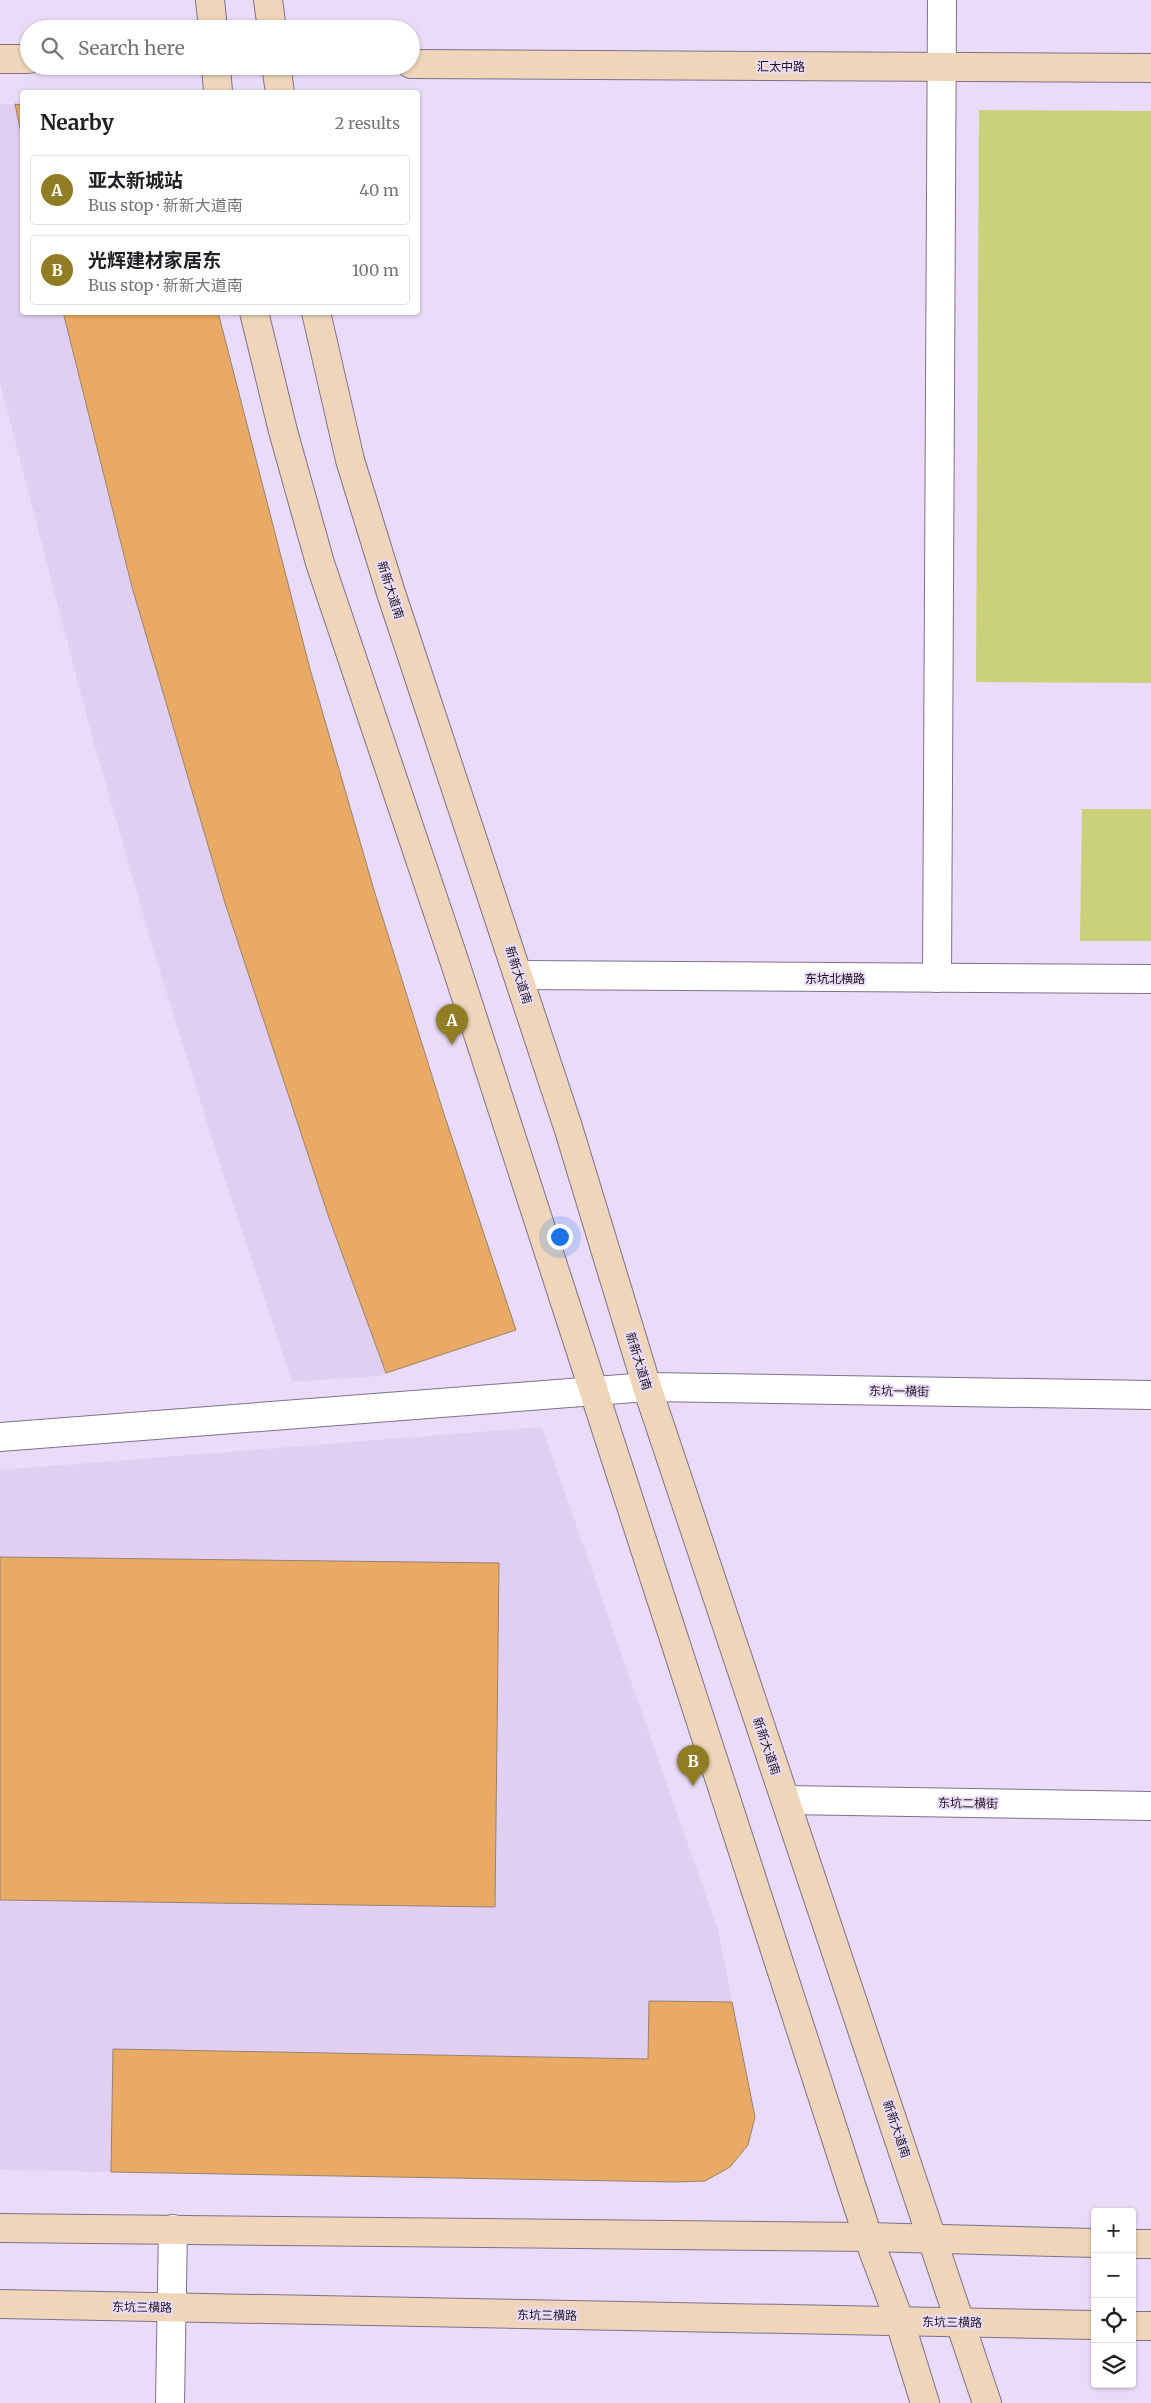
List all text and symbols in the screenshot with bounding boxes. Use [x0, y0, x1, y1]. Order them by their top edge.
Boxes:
search box [20, 20, 420, 75]
icon: search [38, 34, 66, 62]
text: Search here [78, 36, 185, 60]
street label: 汇太中路 [757, 59, 805, 74]
text: Nearby [40, 109, 114, 136]
text: 2 results [335, 113, 400, 133]
text: 亚太新城站 [88, 168, 183, 192]
text: A [51, 180, 63, 200]
text: 40 m [359, 180, 399, 200]
text: Bus stop · 新新大道南 [88, 195, 243, 215]
text: 光辉建材家居东 [88, 248, 221, 272]
text: B [51, 260, 63, 280]
text: 100 m [352, 260, 399, 280]
text: Bus stop · 新新大道南 [88, 275, 243, 295]
street label: 新新大道南 [375, 559, 407, 621]
street label: 新新大道南 [503, 944, 535, 1006]
street label: 东坑北横路 [805, 971, 865, 986]
pin: A [436, 1004, 468, 1045]
your location [547, 1224, 573, 1250]
street label: 新新大道南 [623, 1330, 655, 1392]
street label: 东坑一横街 [869, 1383, 929, 1399]
street label: 新新大道南 [750, 1715, 784, 1777]
pin: B [677, 1745, 709, 1786]
street label: 东坑二横街 [938, 1795, 998, 1811]
street label: 新新大道南 [880, 2098, 914, 2160]
map controls [1091, 2208, 1136, 2388]
button: + [1091, 2208, 1136, 2253]
button: − [1091, 2253, 1136, 2298]
button: locate [1091, 2298, 1136, 2343]
street label: 东坑三横路 [112, 2299, 172, 2315]
street label: 东坑三横路 [517, 2307, 577, 2323]
street label: 东坑三横路 [922, 2314, 982, 2330]
button: layers [1091, 2343, 1136, 2388]

